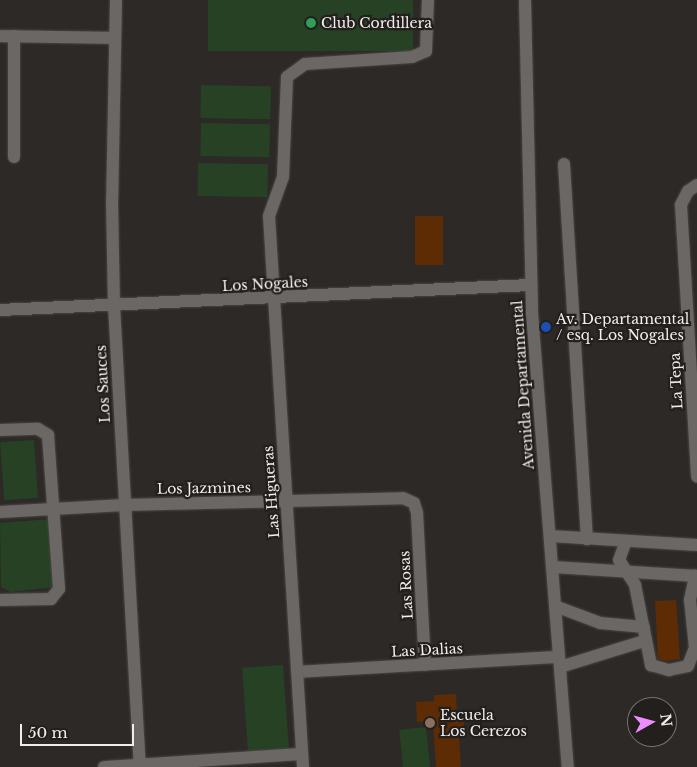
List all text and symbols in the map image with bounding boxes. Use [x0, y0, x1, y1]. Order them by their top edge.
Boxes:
place label: Club Cordillera [321, 15, 432, 31]
marker: Club Cordillera [305, 17, 317, 29]
street label: Los Nogales [222, 273, 308, 295]
street label: Avenida Departamental [509, 300, 537, 470]
place label: Av. Departamental / esq. Los Nogales [556, 311, 689, 344]
marker: Av. Departamental / esq. Los Nogales [540, 321, 552, 333]
street label: Los Sauces [93, 345, 113, 423]
street label: La Tepa [666, 352, 686, 410]
street label: Las Higueras [259, 445, 283, 539]
street label: Los Jazmines [157, 479, 251, 497]
street label: Las Rosas [396, 550, 416, 620]
street label: Las Dalias [391, 640, 463, 660]
north arrow [627, 697, 677, 747]
place label: Escuela Los Cerezos [440, 707, 527, 740]
text: N [656, 713, 676, 728]
scale bar [22, 714, 136, 746]
marker: Escuela Los Cerezos [424, 717, 436, 729]
text: 50 m [28, 723, 68, 742]

